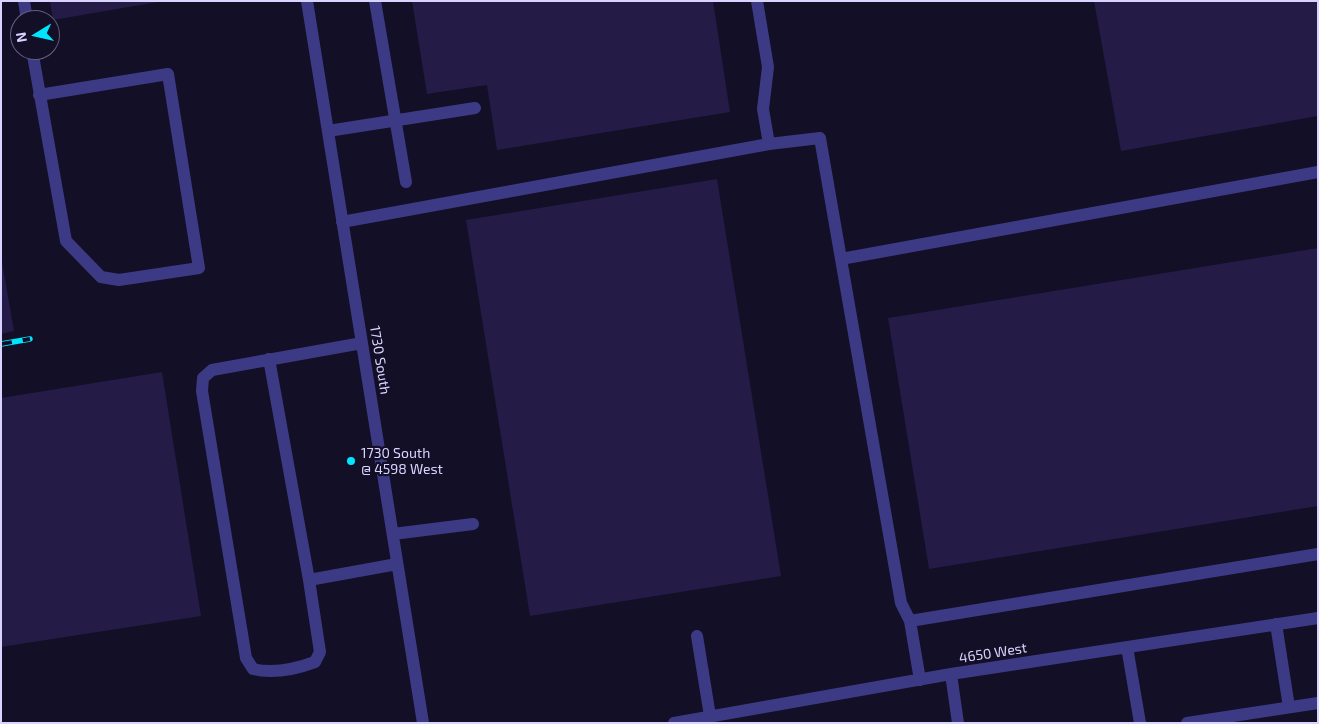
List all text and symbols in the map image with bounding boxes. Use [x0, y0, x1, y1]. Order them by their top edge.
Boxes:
north arrow [10, 10, 60, 60]
text: N [11, 31, 30, 44]
street label: 1730 South [366, 324, 394, 396]
place label: 1730 South @ 4598 West [361, 445, 443, 478]
marker: 1730 South @ 4598 West [345, 455, 357, 467]
street label: 4650 West [958, 639, 1028, 667]

